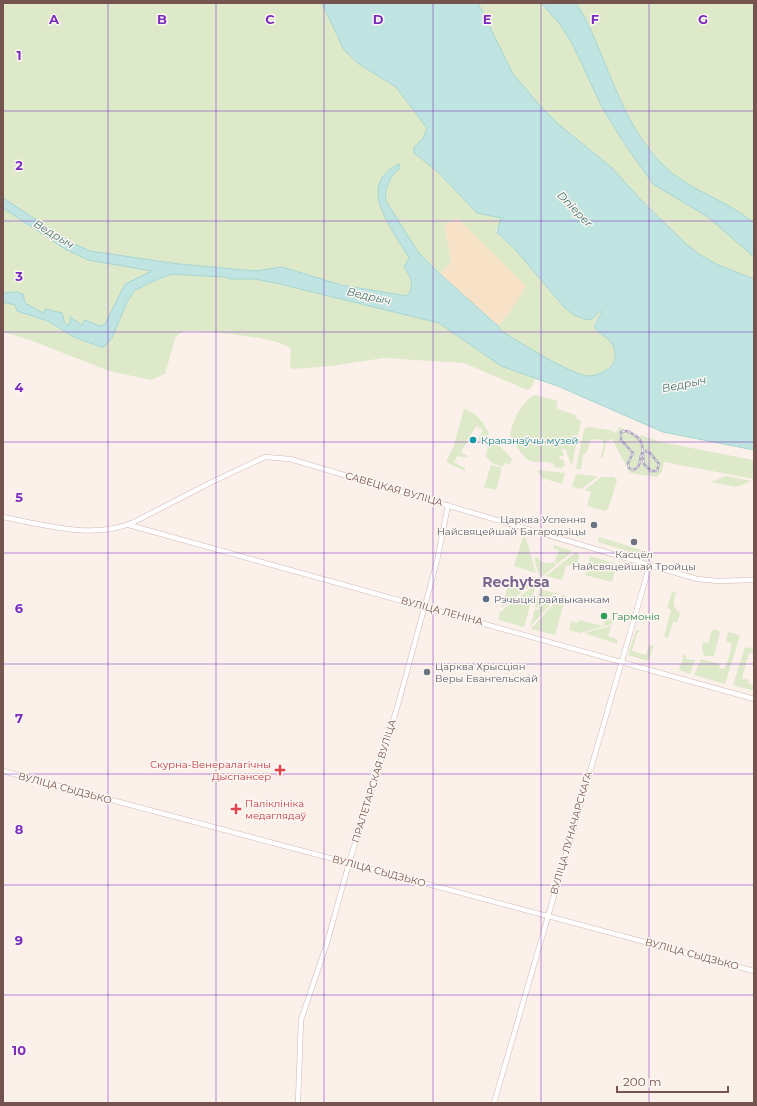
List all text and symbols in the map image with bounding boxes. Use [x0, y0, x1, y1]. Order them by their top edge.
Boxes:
text: A [48, 11, 60, 27]
text: B [157, 11, 167, 27]
text: C [265, 11, 275, 27]
text: D [373, 11, 384, 27]
text: E [483, 11, 492, 27]
text: F [591, 11, 599, 27]
text: G [698, 11, 708, 27]
text: 1 [16, 47, 22, 63]
text: 2 [15, 157, 23, 173]
water label: Dnieper [554, 188, 596, 230]
water label: Ведрыч [31, 216, 77, 252]
text: 3 [14, 268, 23, 284]
water label: Ведрыч [346, 284, 393, 308]
water label: Ведрыч [661, 372, 708, 396]
text: 4 [15, 379, 24, 395]
place label: Краязнаўчы музей [481, 434, 578, 447]
marker: Краязнаўчы музей [468, 435, 478, 445]
street label: САВЕЦКАЯ ВУЛІЦА [344, 469, 445, 509]
text: 5 [15, 489, 23, 505]
place label: Царква Успення Найсвяцейшай Багародзіцы [437, 513, 586, 538]
marker: Царква Успення Найсвяцейшай Багародзіцы [589, 520, 599, 530]
marker: Касцёл Найсвяцейшай Тройцы [629, 537, 639, 547]
place label: Касцёл Найсвяцейшай Тройцы [572, 548, 696, 573]
district label: Rechytsa [482, 573, 550, 591]
place label: Рэчыцкі райвыканкам [494, 593, 610, 606]
street label: ВУЛІЦА ЛЕНІНА [399, 594, 485, 628]
marker: Рэчыцкі райвыканкам [481, 594, 491, 604]
text: 6 [15, 600, 24, 616]
place label: Гармонія [612, 610, 660, 623]
marker: Гармонія [599, 611, 609, 621]
place label: Царква Хрысціян Веры Евангельскай [435, 660, 538, 685]
marker: Царква Хрысціян Веры Евангельскай [422, 667, 432, 677]
text: 7 [15, 710, 23, 726]
street label: ПРАЛЕТАРСКАЯ ВУЛІЦА [349, 717, 399, 844]
place label: Скурна-Венералагічны Дыспансер [150, 758, 271, 783]
marker: Скурна-Венералагічны Дыспансер [274, 764, 286, 776]
street label: ВУЛІЦА СЫДЗЬКО [17, 769, 113, 807]
street label: ВУЛІЦА ЛУНАЧАРСКАГА [547, 769, 595, 896]
place label: Паліклініка медаглядаў [245, 797, 306, 822]
marker: Паліклініка медаглядаў [230, 803, 242, 815]
text: 8 [15, 821, 24, 837]
street label: ВУЛІЦА СЫДЗЬКО [331, 852, 427, 890]
text: 9 [15, 932, 23, 948]
street label: ВУЛІЦА СЫДЗЬКО [644, 935, 740, 973]
text: 10 [12, 1042, 26, 1058]
scale bar [617, 1068, 728, 1094]
text: 200 m [623, 1074, 662, 1089]

